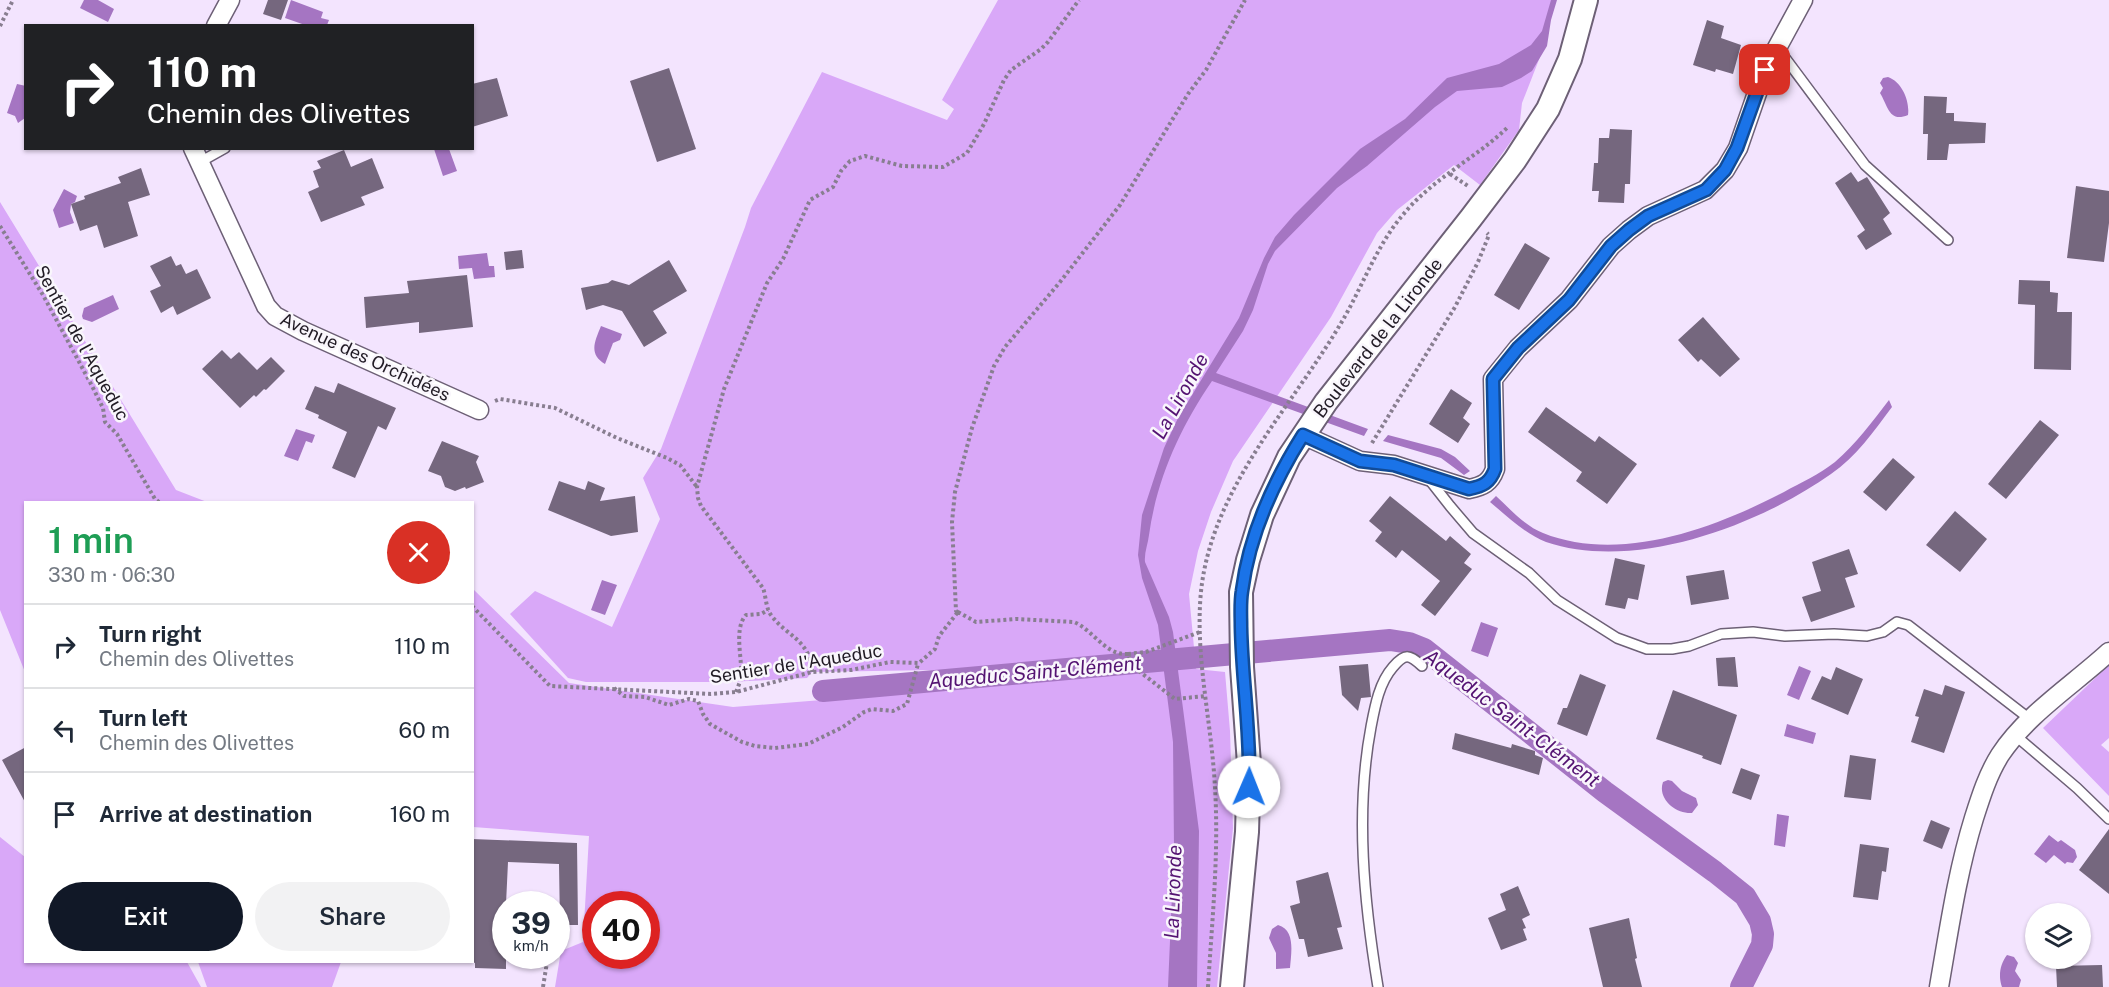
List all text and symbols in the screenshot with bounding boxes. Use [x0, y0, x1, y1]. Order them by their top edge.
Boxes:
pin [1739, 44, 1790, 95]
text: 110 m [147, 47, 257, 96]
icon: right [48, 48, 126, 126]
icon: arrive [1748, 53, 1781, 86]
text: Chemin des Olivettes [147, 97, 410, 129]
street label: Boulevard de la Lironde [1309, 254, 1446, 422]
street label: Sentier de l'Aqueduc [31, 261, 134, 424]
street label: Avenue des Orchidées [277, 308, 453, 405]
water label: La Lironde [1147, 349, 1213, 443]
text: 1 min [48, 519, 134, 561]
button: close [387, 521, 450, 584]
text: 330 m · 06:30 [48, 563, 175, 587]
text: Turn right [99, 621, 202, 647]
icon: right [48, 630, 81, 663]
text: 110 m [394, 633, 450, 659]
street label: Sentier de l'Aqueduc [708, 640, 884, 688]
water label: Aqueduc Saint-Clément [1419, 644, 1605, 792]
text: Chemin des Olivettes [99, 647, 294, 671]
water label: Aqueduc Saint-Clément [927, 651, 1143, 693]
text: Turn left [99, 705, 188, 731]
icon: left [48, 714, 81, 747]
text: 60 m [399, 717, 450, 743]
text: Chemin des Olivettes [99, 731, 294, 755]
position arrow [1217, 755, 1281, 819]
icon: arrive [48, 798, 81, 831]
text: Arrive at destination [99, 801, 312, 827]
text: 160 m [390, 801, 450, 827]
water label: La Lironde [1159, 844, 1187, 940]
button: Exit [48, 882, 243, 951]
button: Share [255, 882, 450, 951]
speed limit sign: 40 [582, 891, 660, 969]
map controls [2025, 903, 2091, 969]
button: layers [2025, 903, 2091, 969]
text: 39 [511, 905, 551, 941]
text: km/h [513, 937, 549, 954]

